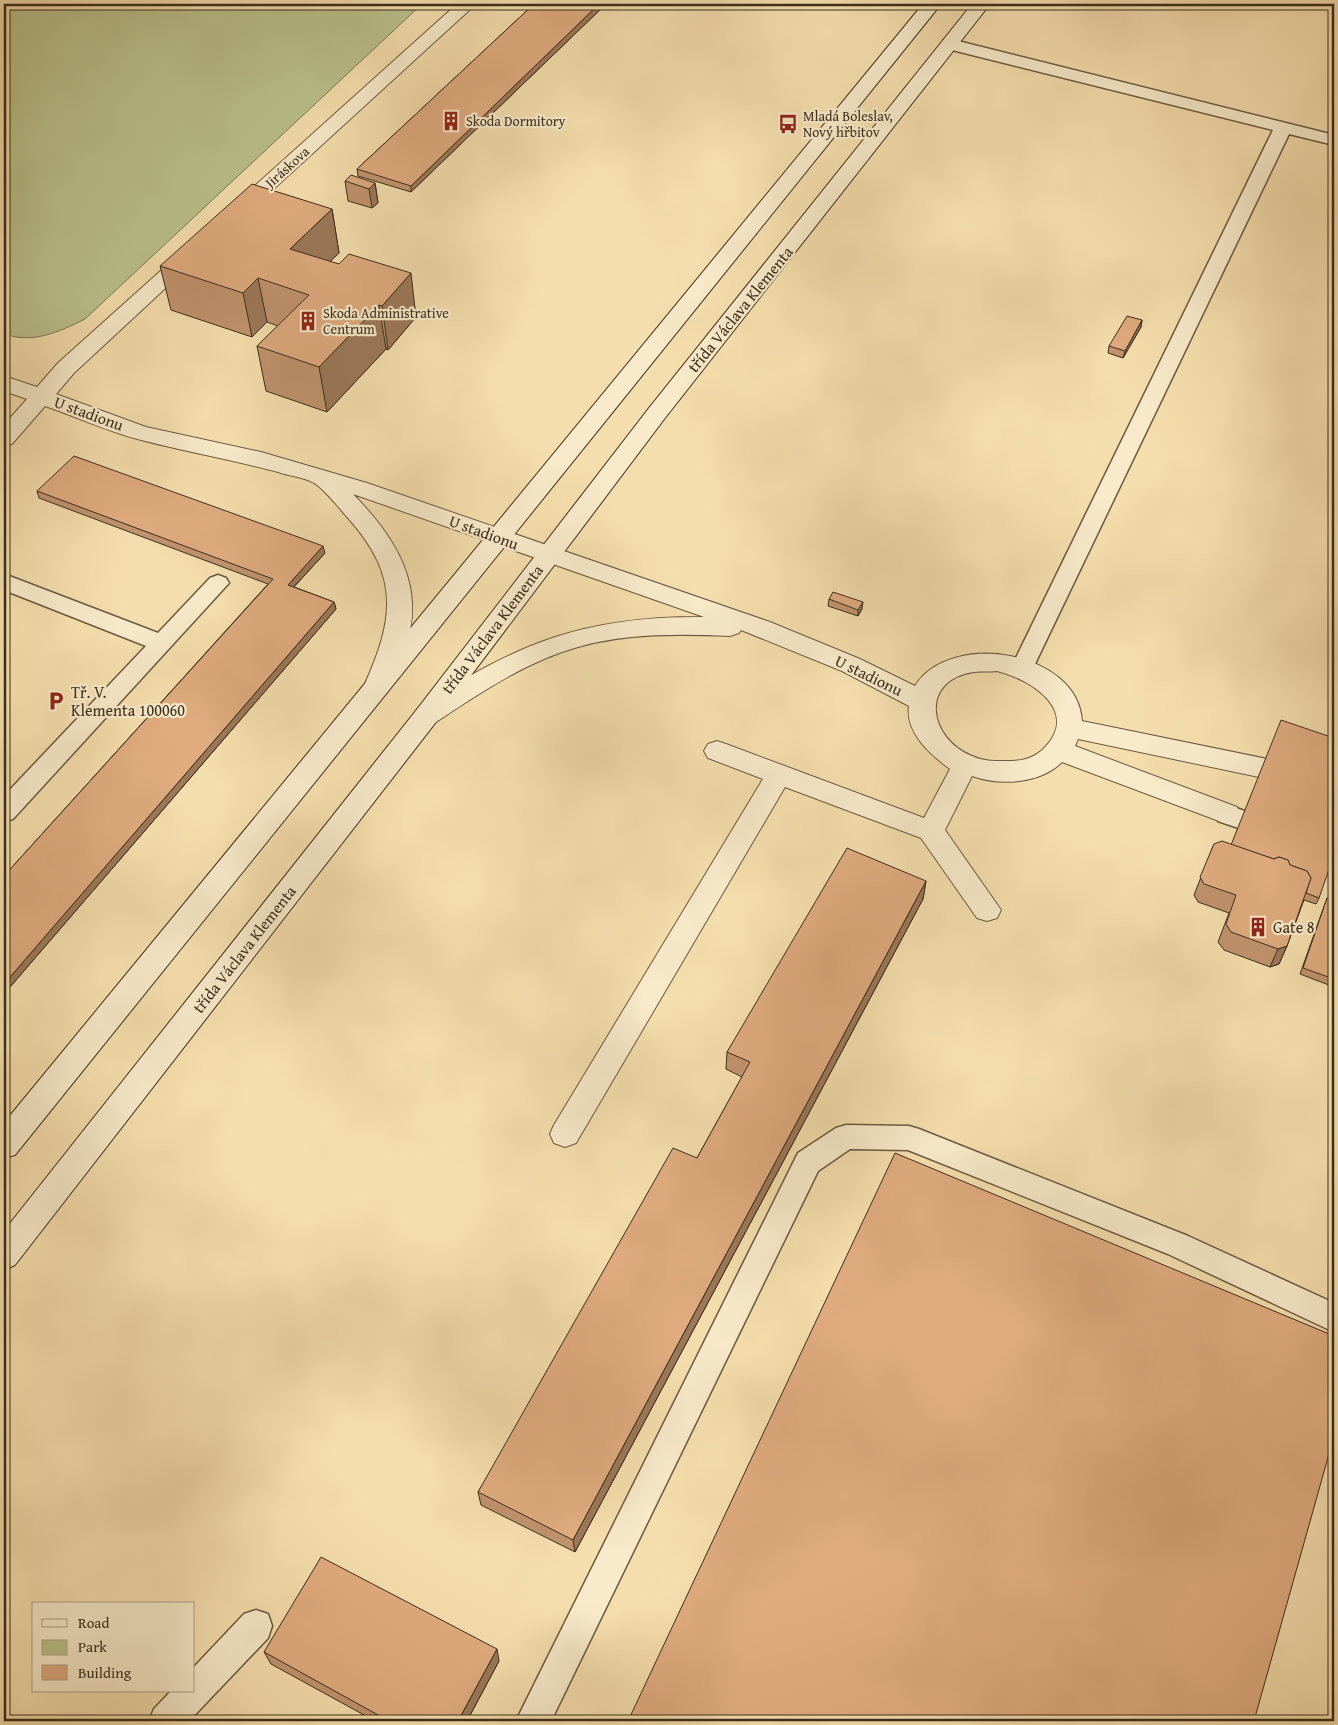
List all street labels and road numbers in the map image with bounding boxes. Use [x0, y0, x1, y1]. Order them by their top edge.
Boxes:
street label: Jiráskova [259, 141, 314, 194]
street label: třída Václava Klementa [682, 240, 799, 377]
street label: U stadionu [51, 389, 127, 437]
street label: U stadionu [446, 508, 522, 556]
street label: třída Václava Klementa [435, 559, 549, 699]
street label: U stadionu [831, 648, 907, 702]
street label: třída Václava Klementa [187, 880, 302, 1018]

